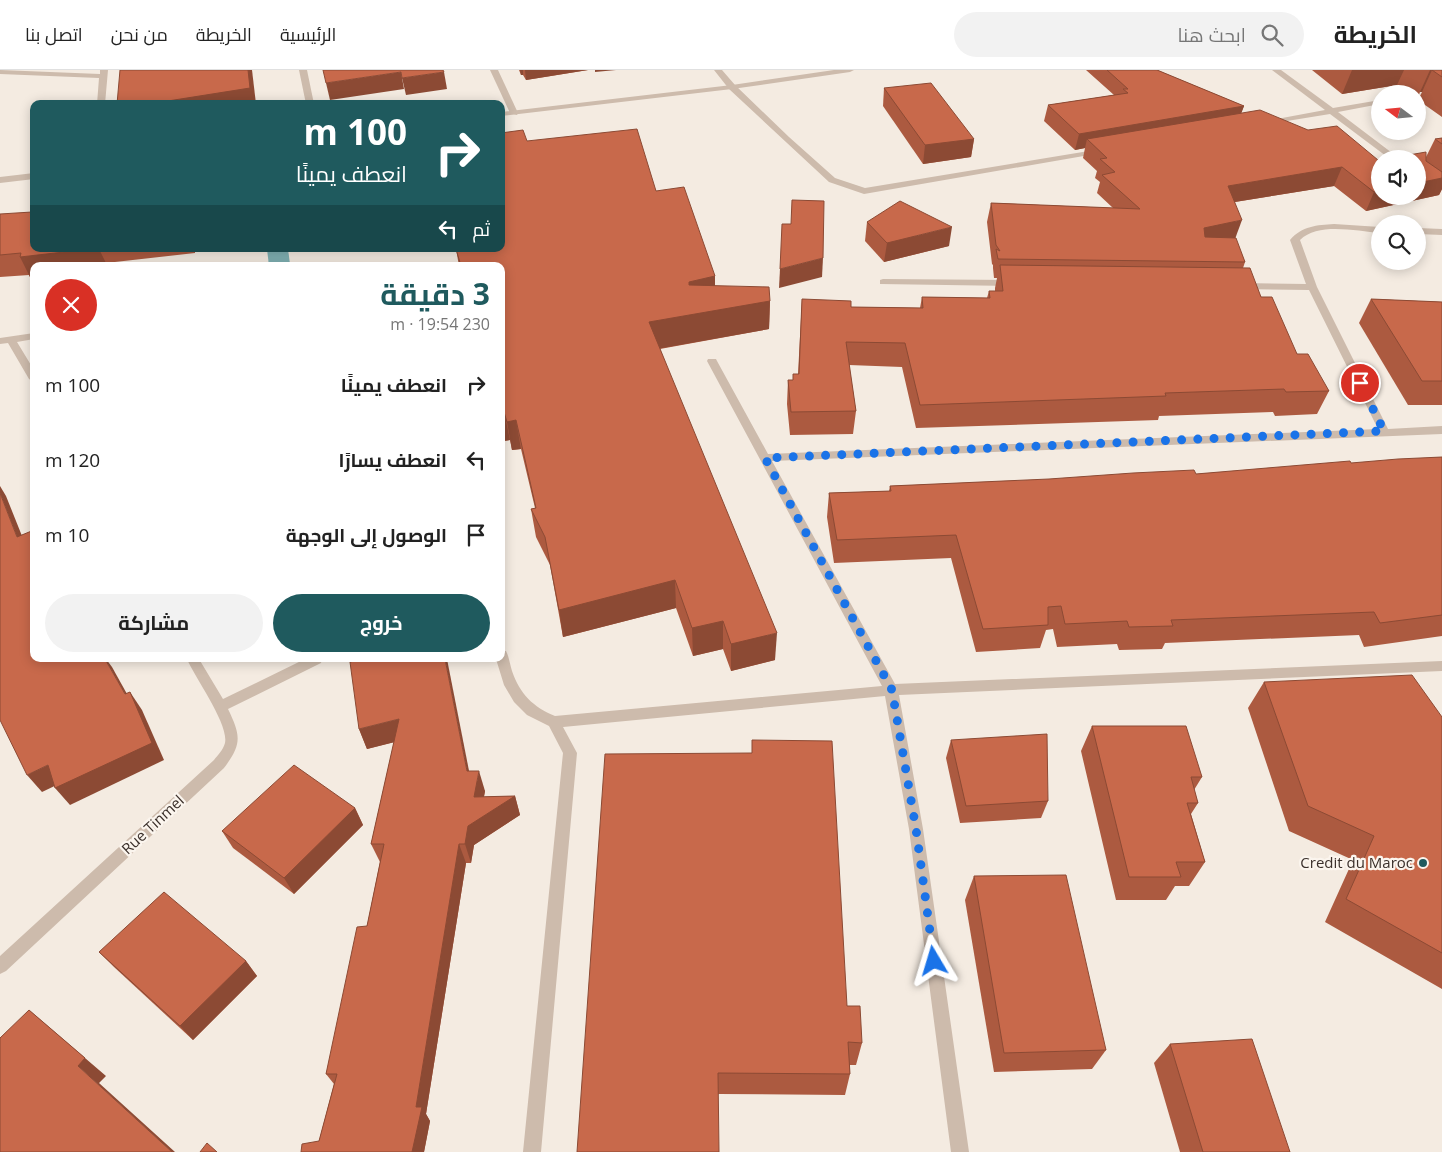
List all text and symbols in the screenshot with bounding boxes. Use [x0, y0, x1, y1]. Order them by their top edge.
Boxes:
search box [954, 12, 1304, 57]
text: الخريطة [1334, 17, 1417, 50]
icon: search [1258, 21, 1286, 49]
text: اتصل بنا [25, 22, 83, 46]
text: من نحن [111, 22, 168, 46]
text: الخريطة [196, 22, 252, 46]
text: الرئيسية [280, 22, 336, 46]
text: ابحث هنا [1177, 22, 1246, 48]
north arrow [1371, 85, 1426, 140]
map controls [1371, 85, 1426, 270]
text: 100 m [303, 108, 407, 155]
icon: right [425, 120, 490, 185]
button: sound [1371, 150, 1426, 205]
text: انعطف يمينًا [296, 158, 407, 188]
icon: left [434, 215, 462, 243]
button: search [1371, 215, 1426, 270]
text: ثم [472, 216, 490, 242]
text: 3 دقيقة [380, 273, 490, 314]
button: close [45, 279, 97, 331]
text: 230 m · 19:54 [390, 313, 490, 335]
pin [1339, 362, 1381, 404]
icon: arrive [1346, 369, 1374, 397]
icon: right [462, 371, 490, 399]
text: 100 m [45, 372, 100, 398]
text: انعطف يمينًا [341, 372, 447, 398]
icon: left [462, 446, 490, 474]
text: 120 m [45, 447, 100, 473]
text: انعطف يسارًا [338, 447, 447, 473]
icon: arrive [462, 521, 490, 549]
text: 10 m [45, 522, 89, 548]
text: الوصول إلى الوجهة [286, 522, 447, 548]
button: مشاركة [45, 594, 263, 652]
button: خروج [273, 594, 490, 652]
street label: Rue Tinmel [117, 790, 188, 858]
place label: Credit du Maroc [1300, 852, 1413, 872]
marker: Credit du Maroc [1417, 857, 1429, 869]
position arrow [907, 934, 959, 986]

